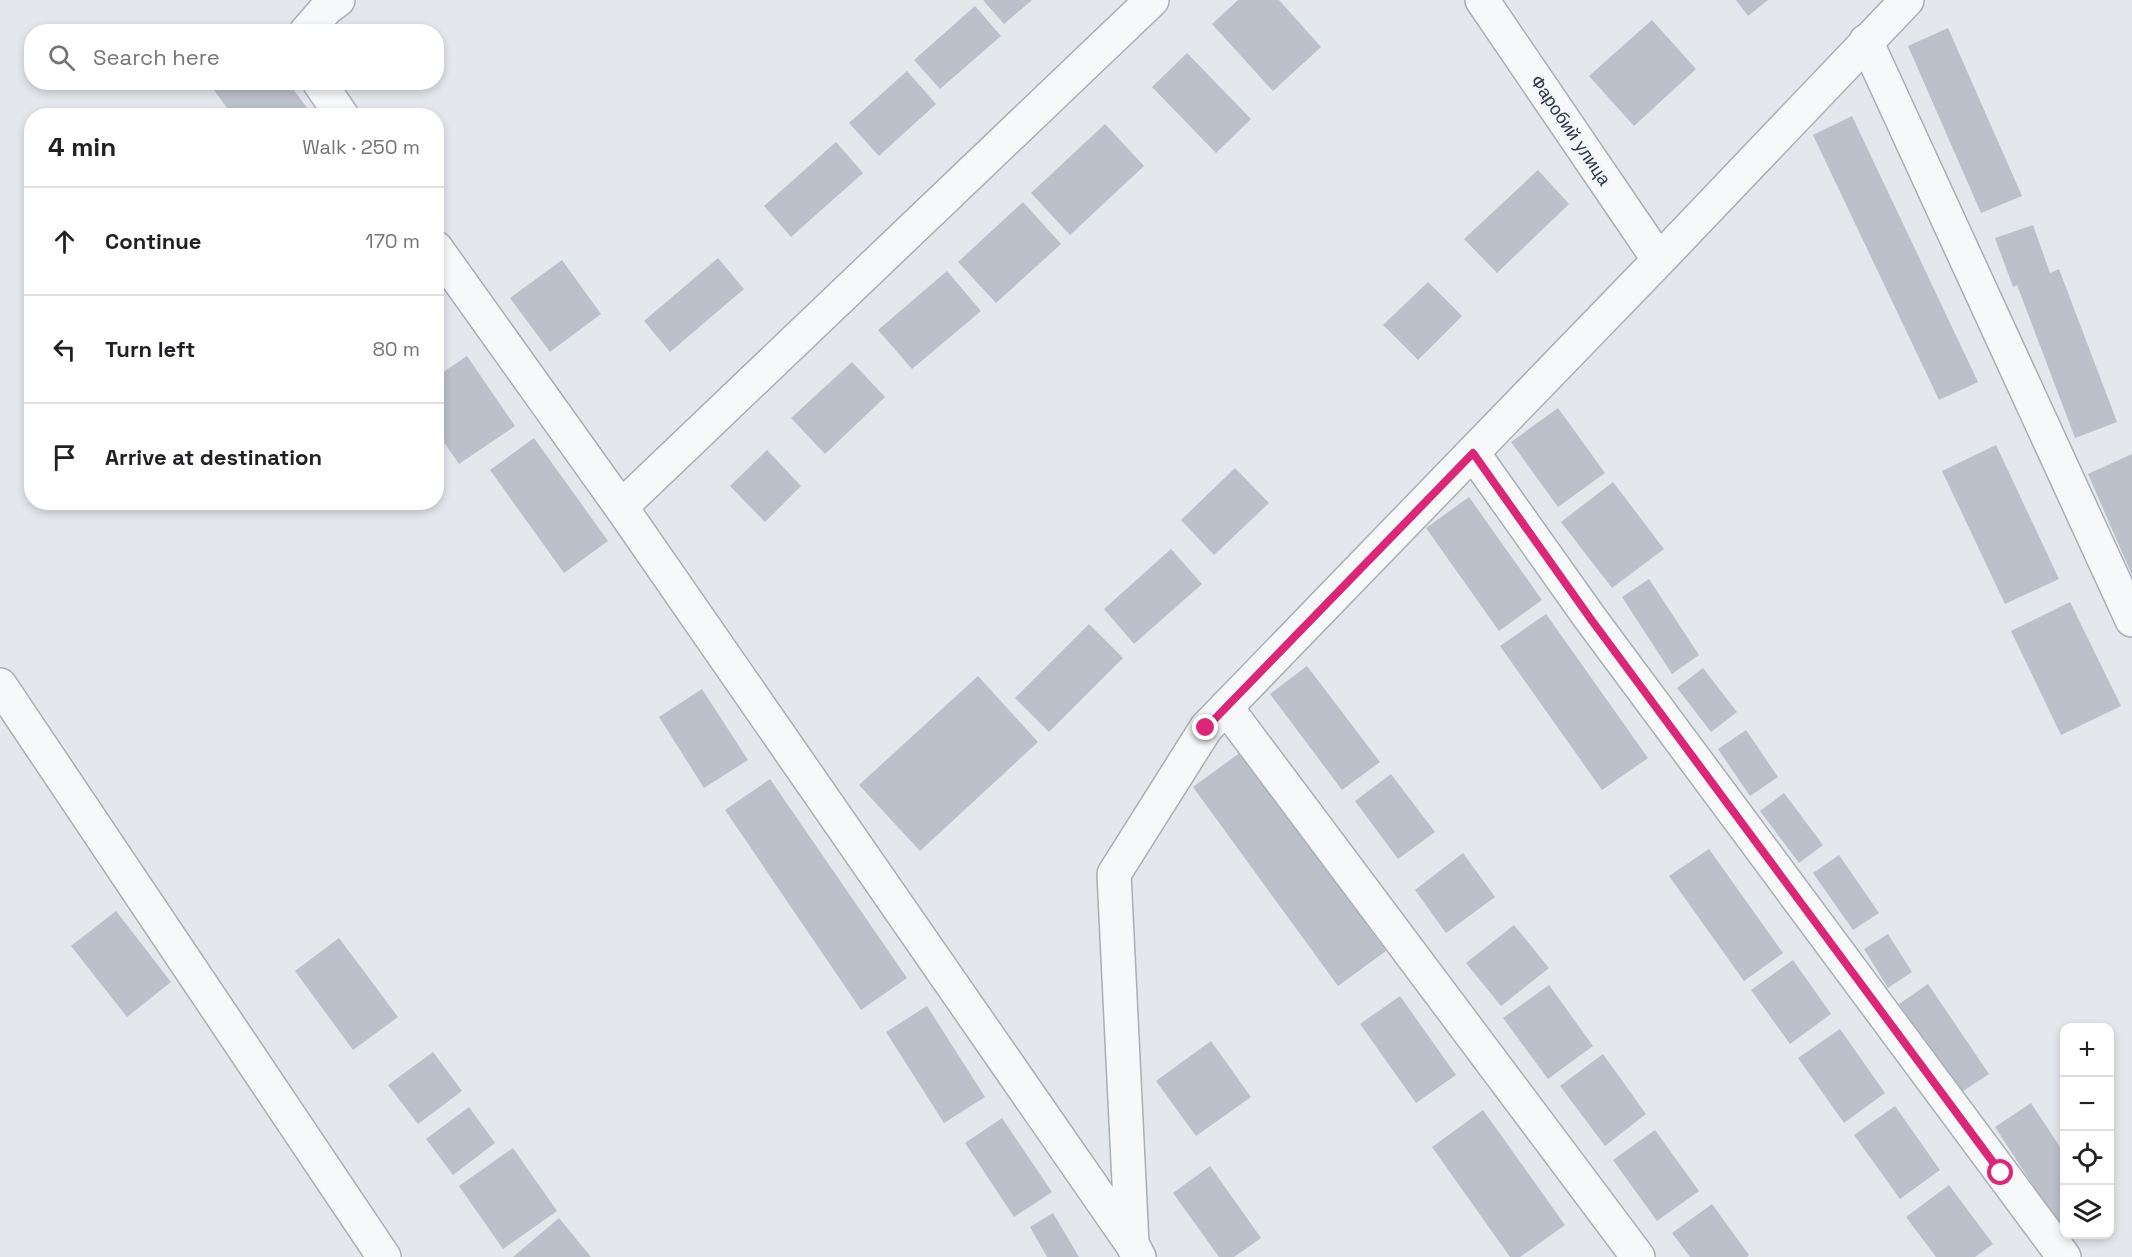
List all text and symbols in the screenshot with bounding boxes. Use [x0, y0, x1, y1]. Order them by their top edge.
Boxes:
search box [24, 24, 444, 90]
icon: search [45, 41, 78, 74]
text: Search here [93, 43, 220, 71]
street label: Фаробий улица [1526, 70, 1617, 190]
text: 4 min [48, 130, 116, 164]
text: Walk · 250 m [302, 134, 420, 160]
icon: ahead [48, 225, 81, 258]
text: Continue [105, 227, 201, 255]
text: 170 m [365, 228, 420, 254]
icon: left [48, 333, 81, 366]
text: Turn left [105, 335, 195, 363]
text: 80 m [372, 336, 420, 362]
icon: arrive [48, 441, 81, 474]
text: Arrive at destination [105, 443, 322, 471]
route end [1192, 714, 1218, 740]
map controls [2060, 1023, 2114, 1239]
button: + [2060, 1023, 2114, 1077]
button: − [2060, 1077, 2114, 1131]
button: locate [2060, 1131, 2114, 1185]
route start [1987, 1159, 2013, 1185]
button: layers [2060, 1185, 2114, 1239]

